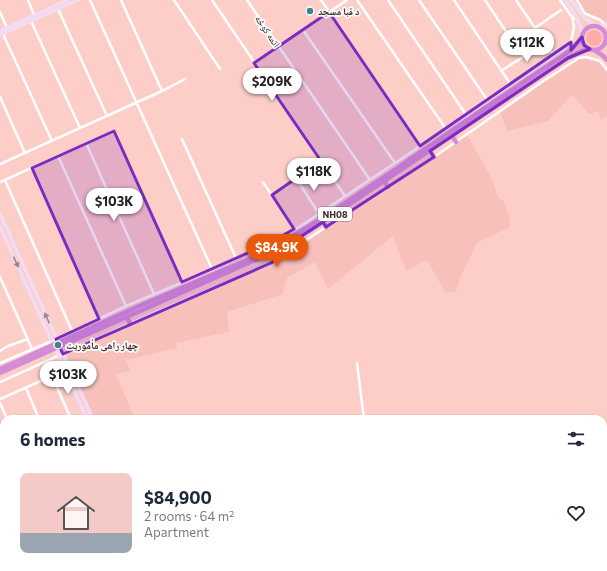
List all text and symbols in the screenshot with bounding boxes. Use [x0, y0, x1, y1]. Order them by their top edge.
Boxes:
place label: د قبا مسجد [318, 5, 359, 17]
marker: د قبا مسجد [305, 6, 315, 16]
street label: اتمه کوڅه [253, 13, 283, 49]
pin: $112K [499, 29, 555, 63]
text: $112K [509, 34, 545, 50]
pin: $209K [244, 68, 300, 102]
text: $209K [252, 73, 292, 89]
pin: $118K [286, 158, 342, 192]
text: $118K [296, 163, 332, 179]
pin: $103K [86, 188, 142, 222]
text: $103K [95, 193, 133, 209]
road number: NH08 [318, 207, 352, 221]
pin: $84.9K [244, 234, 310, 268]
text: $84.9K [255, 239, 299, 255]
one-way arrow [13, 257, 19, 268]
one-way arrow [44, 312, 50, 323]
place label: چهار راهی مأموریت [66, 339, 139, 352]
marker: چهار راهی مأموریت [53, 340, 63, 350]
pin: $103K [40, 361, 96, 395]
text: $103K [49, 366, 87, 382]
icon: filters [565, 428, 587, 450]
text: 6 homes [20, 429, 85, 450]
text: $84,900 [144, 487, 212, 508]
icon: home [52, 489, 100, 537]
icon: heart [565, 502, 587, 524]
text: 2 rooms · 64 m² [144, 508, 234, 524]
text: Apartment [144, 524, 209, 540]

